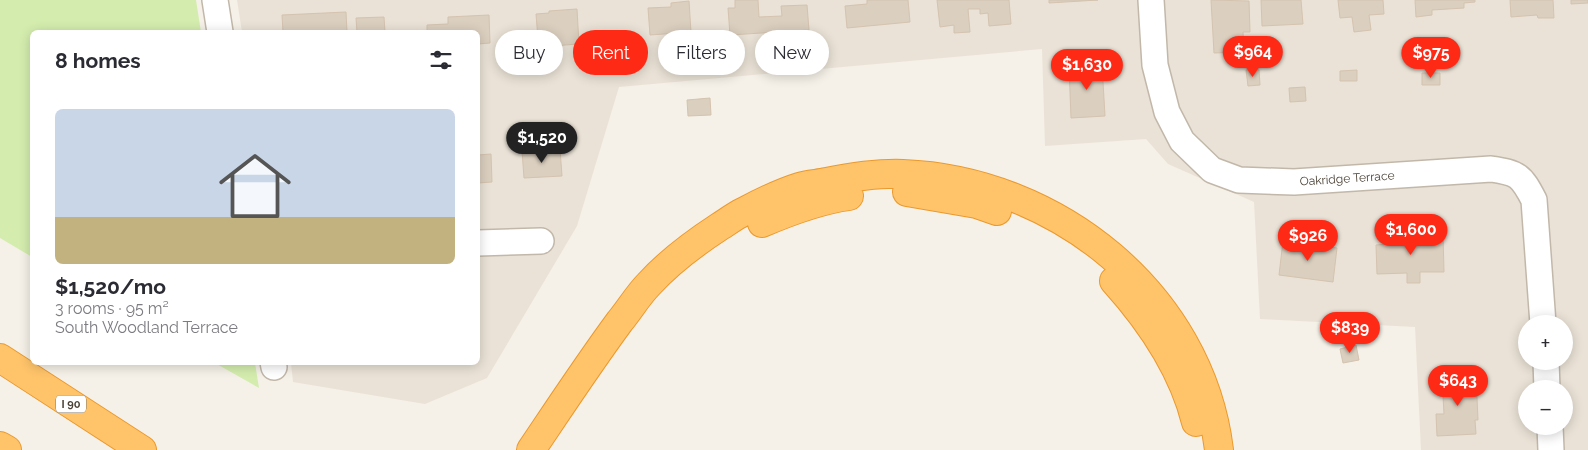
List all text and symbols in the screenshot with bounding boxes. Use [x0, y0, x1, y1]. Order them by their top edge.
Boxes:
chip: Buy [495, 30, 563, 75]
chip: Rent [573, 30, 648, 75]
chip: Filters [658, 30, 745, 75]
chip: New [755, 30, 829, 75]
pin: $964 [1223, 36, 1283, 78]
pin: $975 [1401, 36, 1461, 79]
text: $964 [1234, 42, 1272, 61]
text: $975 [1412, 43, 1450, 62]
icon: filters [427, 46, 455, 74]
text: 8 homes [55, 48, 141, 73]
pin: $1,630 [1046, 48, 1128, 91]
text: $1,630 [1062, 55, 1112, 74]
pin: $1,520 [501, 121, 583, 164]
text: $1,520 [517, 128, 567, 147]
icon: home [210, 141, 300, 231]
street label: Oakridge Terrace [1299, 168, 1395, 189]
pin: $1,600 [1370, 214, 1452, 256]
pin: $926 [1278, 220, 1338, 262]
text: $1,600 [1385, 220, 1437, 239]
text: $926 [1289, 226, 1327, 245]
text: $1,520/mo [55, 274, 166, 299]
text: 3 rooms · 95 m² [55, 299, 169, 318]
pin: $839 [1320, 312, 1380, 354]
map controls [1518, 315, 1573, 435]
button: + [1518, 315, 1573, 370]
text: South Woodland Terrace [55, 318, 238, 337]
text: $839 [1331, 318, 1369, 337]
pin: $643 [1428, 364, 1488, 407]
text: $643 [1439, 371, 1477, 390]
button: − [1518, 380, 1573, 435]
road number: I 90 [56, 396, 86, 412]

